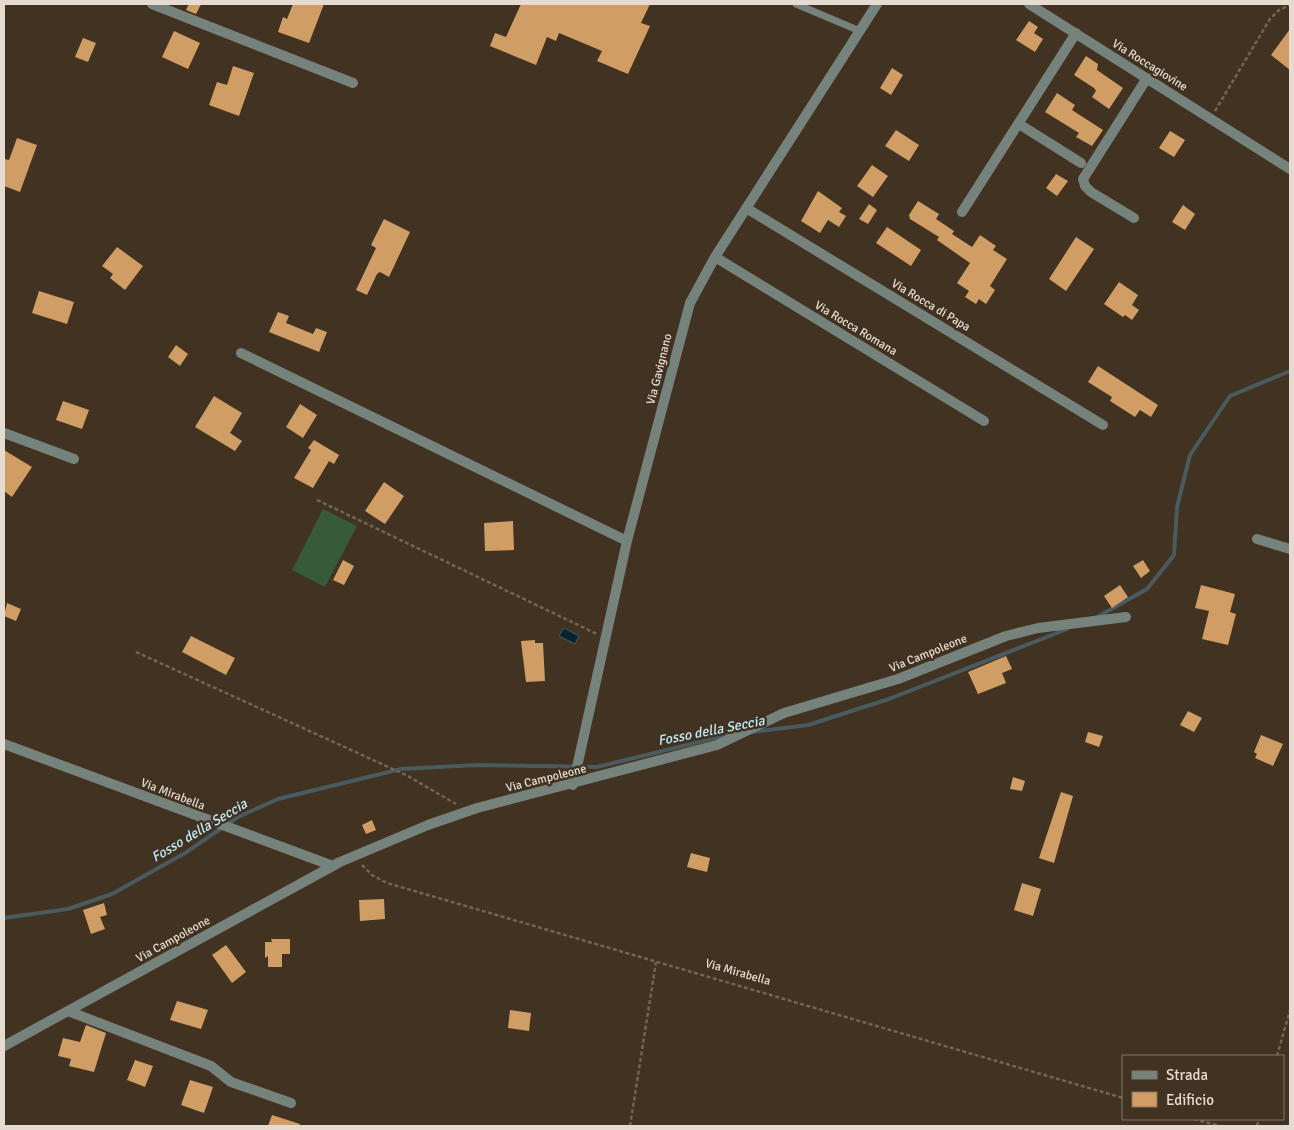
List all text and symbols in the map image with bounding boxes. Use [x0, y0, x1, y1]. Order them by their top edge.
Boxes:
street label: Via Roccagiovine [1109, 36, 1190, 95]
street label: Via Rocca di Papa [889, 276, 973, 335]
street label: Via Rocca Romana [812, 298, 900, 359]
street label: Via Gavignano [643, 332, 676, 406]
street label: Via Campoleone [887, 631, 969, 676]
water label: Fosso della Seccia [656, 712, 767, 749]
street label: Via Campoleone [504, 761, 588, 796]
street label: Via Mirabella [139, 775, 207, 814]
water label: Fosso della Seccia [148, 795, 251, 866]
street label: Via Campoleone [134, 913, 213, 966]
street label: Via Mirabella [703, 956, 772, 989]
legend [1122, 1055, 1284, 1120]
text: Strada [1166, 1066, 1208, 1084]
text: Edificio [1166, 1091, 1214, 1109]

